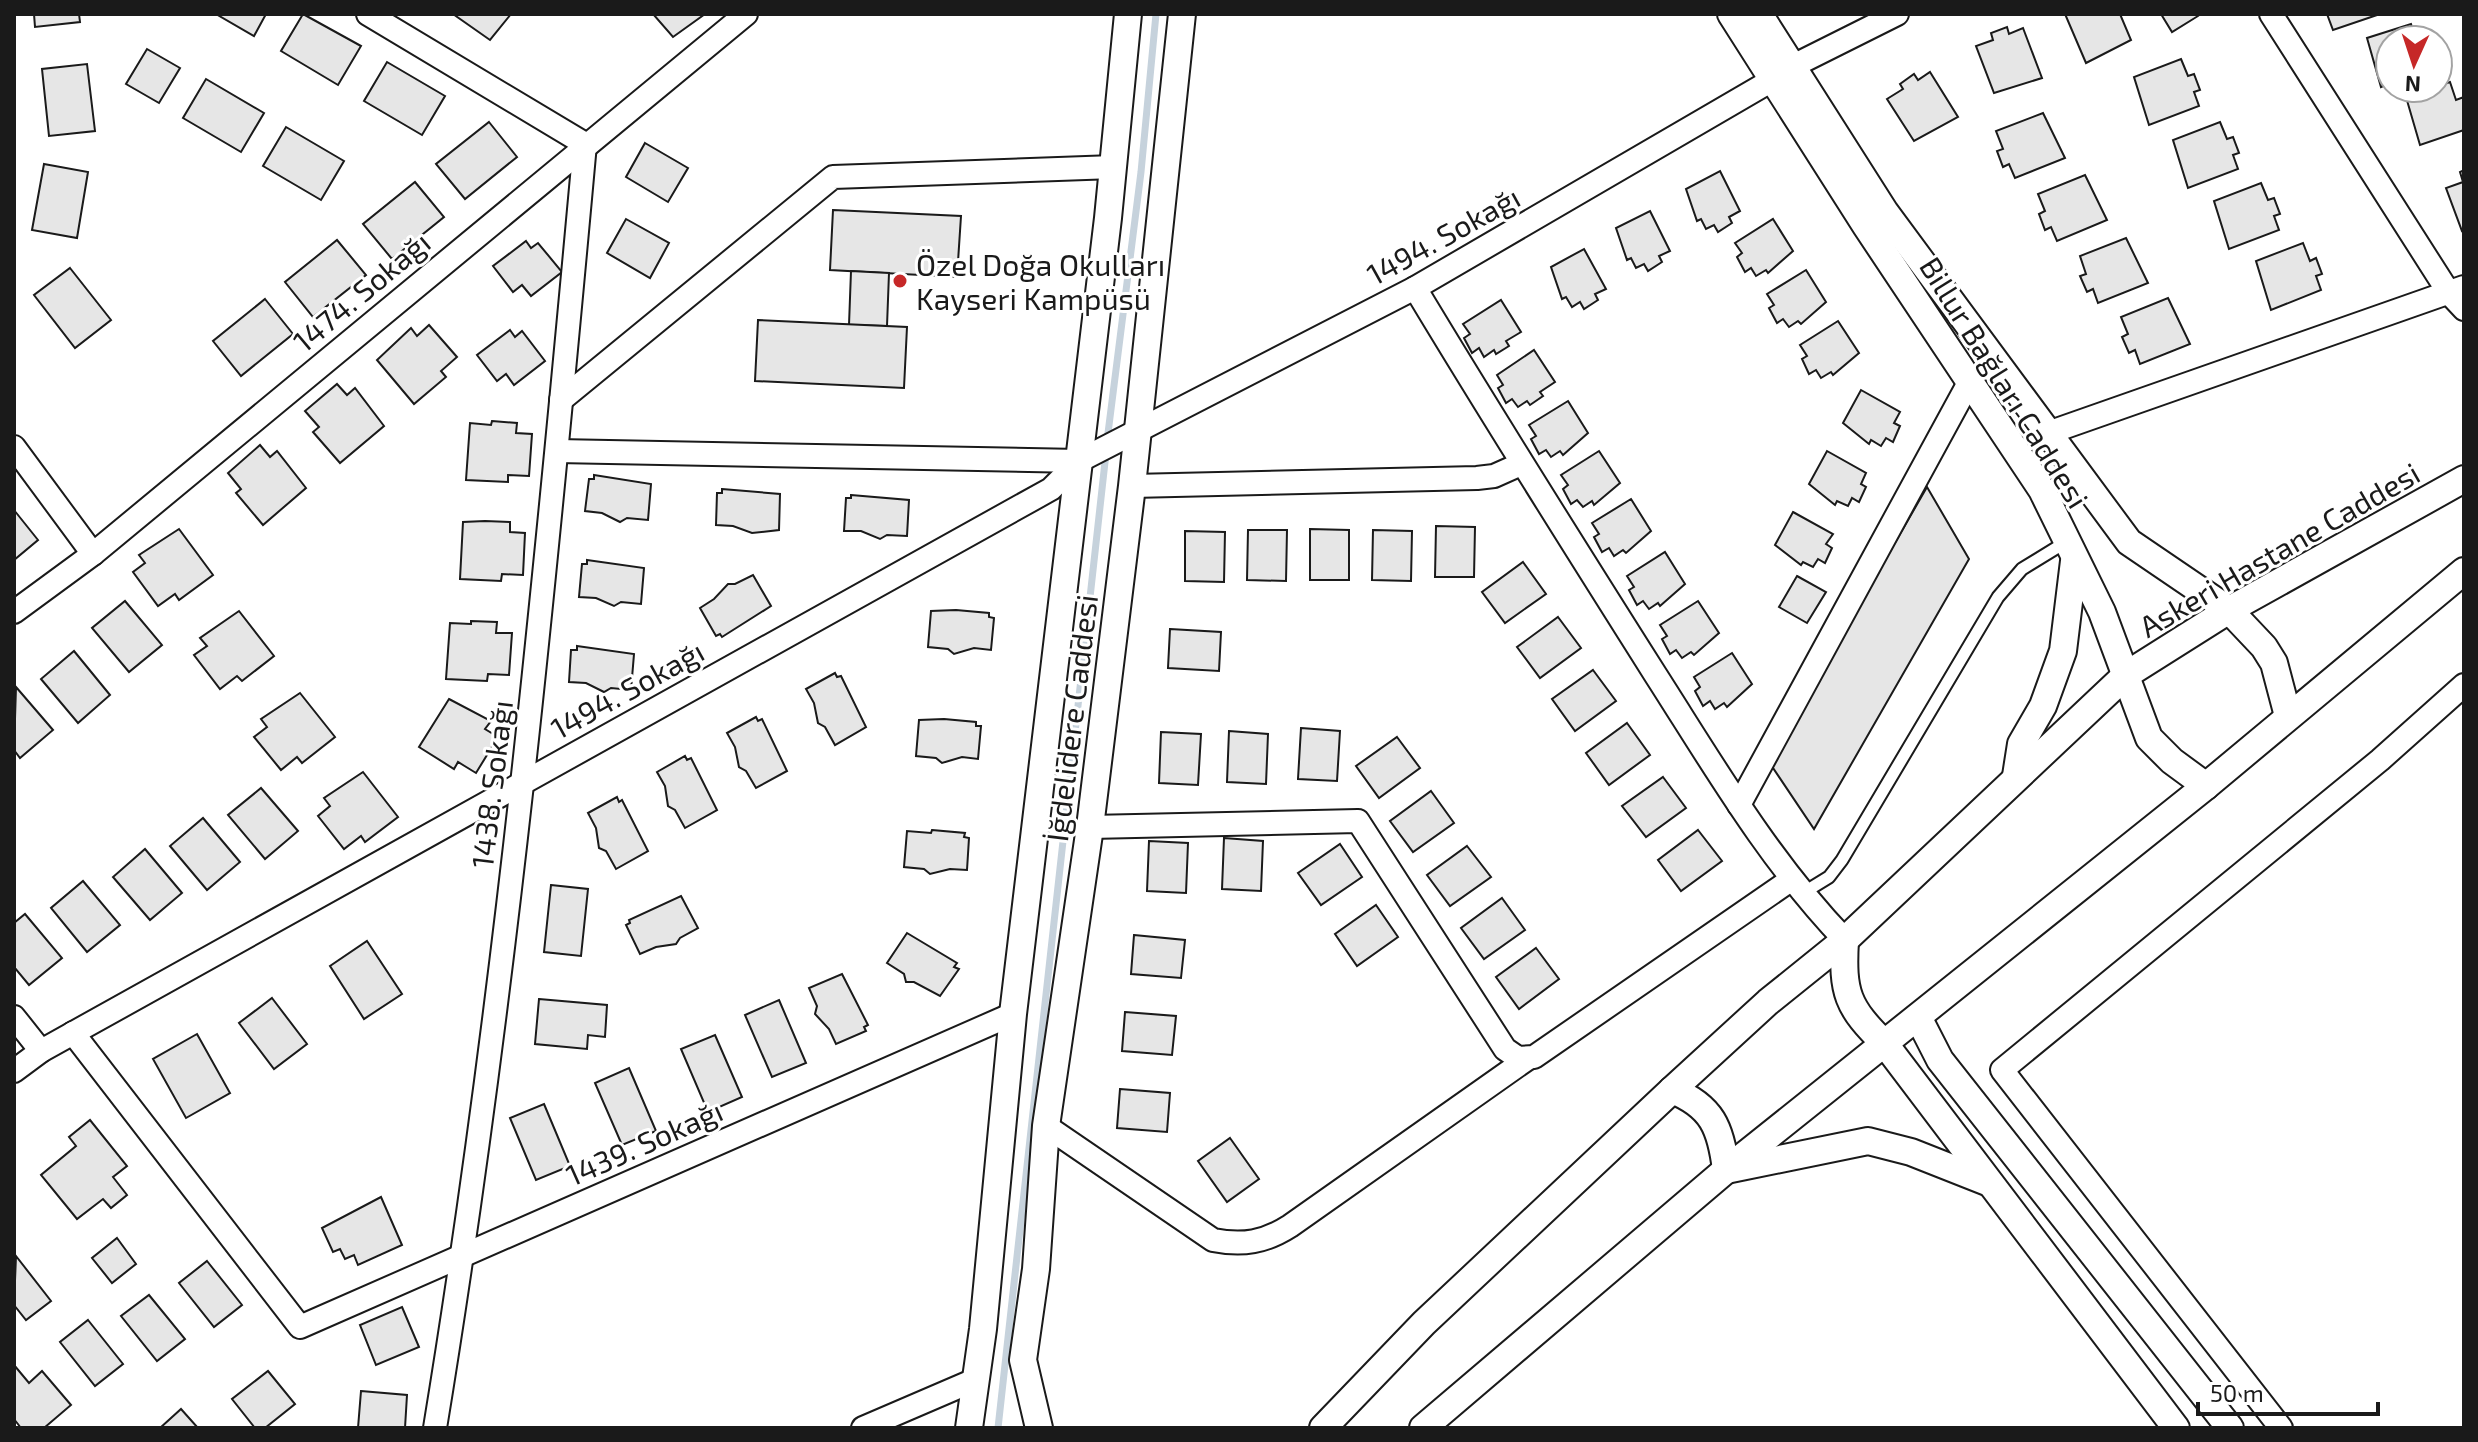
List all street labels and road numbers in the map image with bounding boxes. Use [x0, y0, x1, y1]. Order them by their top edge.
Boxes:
street label: 1494. Sokağı [1360, 178, 1526, 292]
street label: 1474. Sokağı [285, 223, 437, 359]
street label: Billur Bağları Caddesi [1913, 250, 2097, 514]
street label: Askeri Hastane Caddesi [2132, 454, 2426, 644]
street label: İğdelidere Caddesi [1038, 592, 1104, 844]
street label: 1494. Sokağı [544, 632, 710, 746]
street label: 1438. Sokağı [463, 698, 519, 870]
street label: 1439. Sokağı [560, 1091, 728, 1193]

